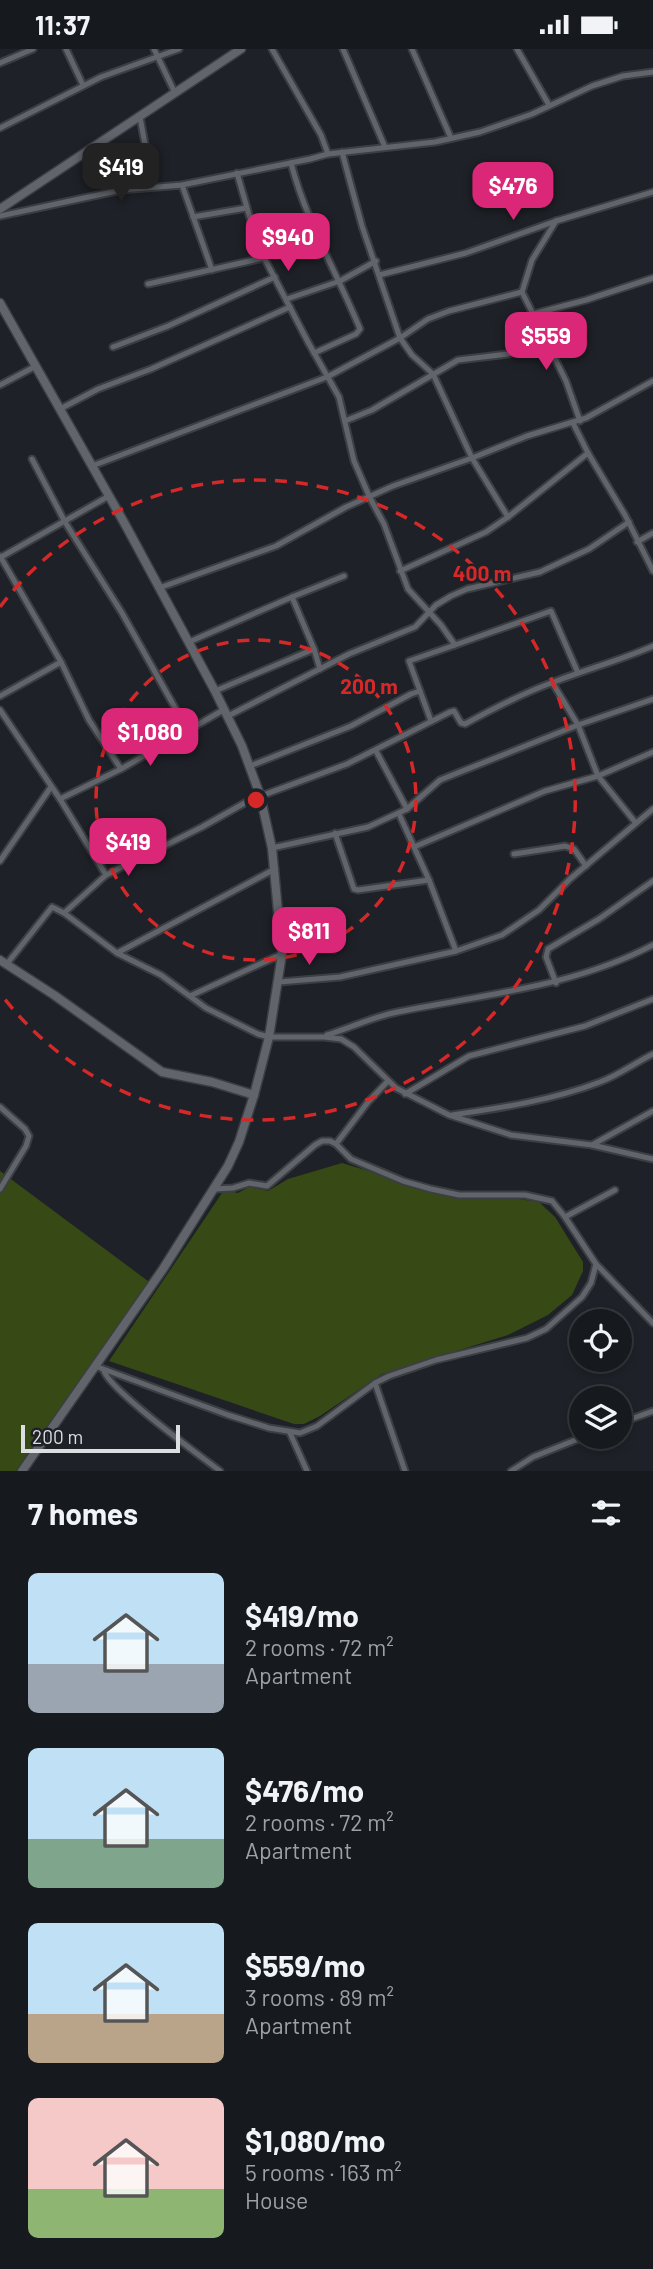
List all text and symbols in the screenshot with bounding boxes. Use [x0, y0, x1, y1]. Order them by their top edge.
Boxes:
text: 11:37 [35, 9, 90, 40]
pin: $419 [80, 143, 162, 203]
text: $419 [98, 152, 144, 180]
pin: $476 [472, 163, 554, 222]
text: $476 [488, 171, 538, 199]
pin: $940 [247, 213, 329, 273]
text: $940 [262, 222, 314, 250]
pin: $559 [505, 313, 587, 372]
text: $559 [521, 321, 571, 349]
text: 400 m [453, 560, 511, 585]
text: 200 m [340, 673, 398, 698]
pin: $1,080 [93, 709, 207, 768]
text: $1,080 [117, 717, 183, 745]
centre of rings [244, 788, 268, 812]
pin: $419 [87, 819, 169, 878]
text: $419 [105, 827, 151, 855]
pin: $811 [268, 907, 350, 967]
text: $811 [288, 916, 330, 944]
map controls [569, 1309, 632, 1449]
button: locate [569, 1309, 632, 1372]
button: layers [569, 1386, 632, 1449]
scale bar [21, 1422, 180, 1454]
text: 200 m [32, 1425, 83, 1448]
icon: filters [587, 1494, 625, 1532]
text: 7 homes [28, 1495, 138, 1531]
text: $419/mo [245, 1597, 359, 1633]
icon: home [84, 1601, 168, 1685]
text: 2 rooms · 72 m² [245, 1633, 394, 1661]
text: Apartment [245, 1661, 352, 1689]
text: $476/mo [245, 1772, 364, 1808]
icon: home [84, 1776, 168, 1860]
text: 2 rooms · 72 m² [245, 1808, 394, 1836]
text: Apartment [245, 1836, 352, 1864]
text: $559/mo [245, 1947, 365, 1983]
icon: home [84, 1951, 168, 2035]
text: 3 rooms · 89 m² [245, 1983, 394, 2011]
text: Apartment [245, 2011, 352, 2039]
text: $1,080/mo [245, 2122, 385, 2158]
icon: home [84, 2126, 168, 2210]
text: 5 rooms · 163 m² [245, 2158, 402, 2186]
text: House [245, 2186, 308, 2214]

